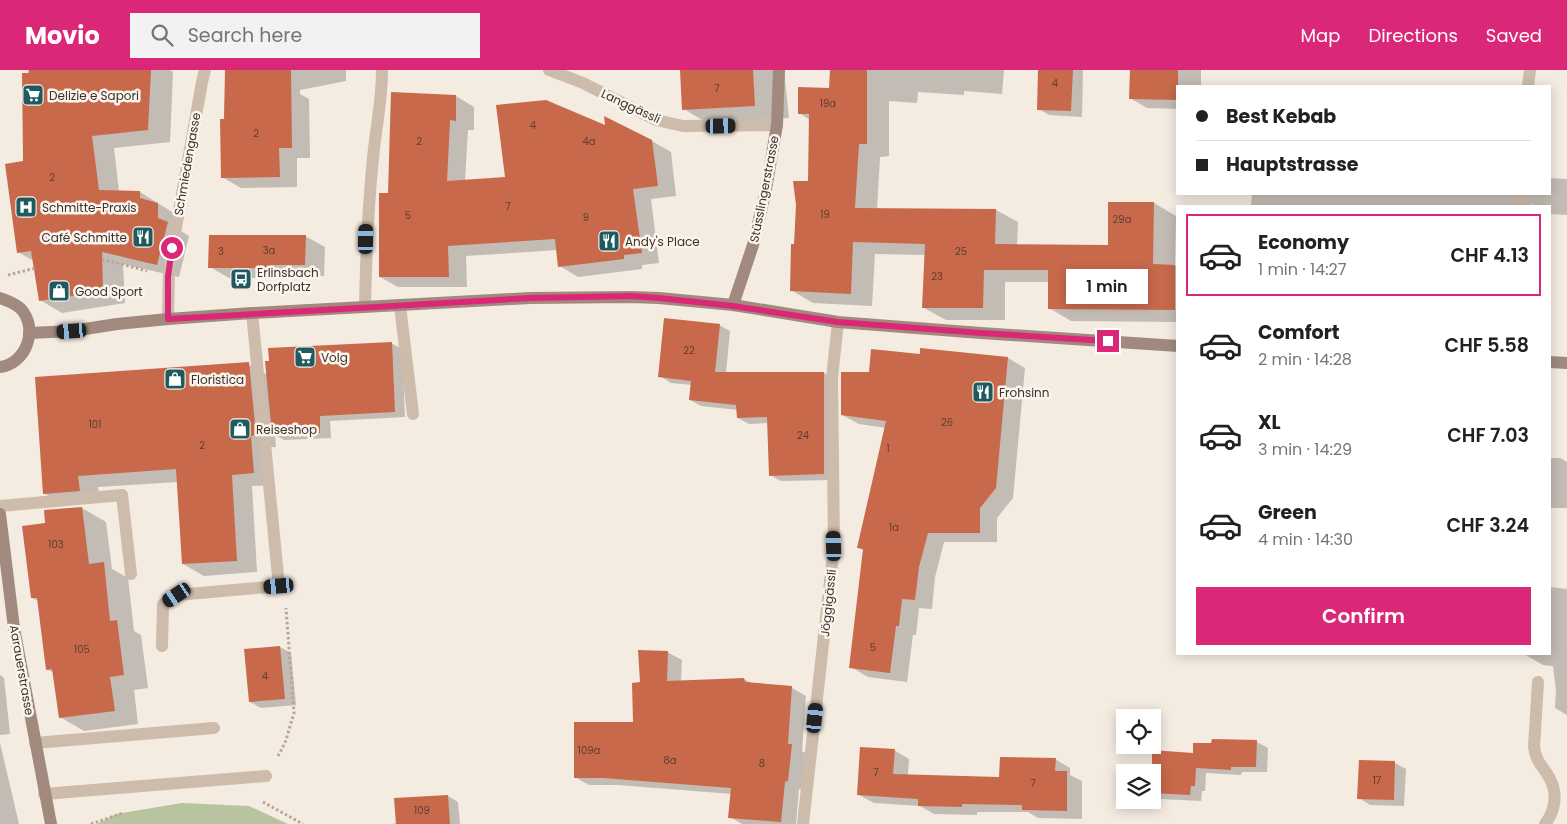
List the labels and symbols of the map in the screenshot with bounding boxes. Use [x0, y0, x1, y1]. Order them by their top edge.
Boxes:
house number: 4 [1052, 76, 1058, 91]
house number: 7 [714, 81, 720, 96]
supermarket icon: Delizie e Sapori [21, 83, 45, 107]
street label: Langgässli [599, 85, 664, 127]
place label: Delizie e Sapori [49, 87, 139, 104]
house number: 19a [820, 96, 836, 111]
street label: Schmiedengasse [170, 111, 204, 217]
house number: 4 [530, 118, 536, 133]
car [705, 118, 736, 134]
house number: 2 [253, 126, 259, 141]
house number: 2 [416, 134, 422, 149]
house number: 4a [582, 134, 596, 149]
street label: Stüsslingerstrasse [745, 134, 783, 244]
house number: 2 [49, 170, 55, 185]
hospital icon: Schmitte-Praxis [14, 195, 38, 219]
place label: Schmitte-Praxis [42, 199, 137, 216]
house number: 7 [505, 199, 511, 214]
house number: 19 [820, 207, 830, 222]
house number: 5 [405, 208, 411, 223]
house number: 9 [583, 210, 589, 225]
house number: 29a [1113, 212, 1131, 227]
car [358, 224, 373, 254]
restaurant icon: Café Schmitte [131, 225, 155, 249]
place label: Café Schmitte [42, 229, 127, 246]
restaurant icon: Andy's Place [597, 229, 621, 253]
place label: Andy's Place [625, 233, 700, 250]
route start [161, 237, 183, 259]
house number: 3a [263, 243, 275, 258]
house number: 3 [218, 244, 224, 259]
house number: 25 [955, 244, 967, 259]
place label: Erlinsbach Dorfplatz [257, 264, 319, 295]
bus stop icon: Erlinsbach Dorfplatz [229, 267, 253, 291]
callout: 1 min [1067, 268, 1149, 304]
house number: 23 [931, 269, 943, 284]
shop icon: Good Sport [47, 279, 71, 303]
place label: Good Sport [75, 283, 143, 300]
car [56, 322, 87, 340]
route end [1097, 330, 1119, 352]
house number: 22 [683, 343, 695, 358]
supermarket icon: Volg [293, 345, 317, 369]
place label: Volg [321, 349, 348, 366]
shop icon: Floristica [163, 367, 187, 391]
place label: Floristica [191, 371, 244, 388]
restaurant icon: Frohsinn [971, 380, 995, 404]
place label: Frohsinn [999, 384, 1049, 401]
house number: 26 [941, 415, 953, 430]
house number: 101 [89, 417, 101, 432]
shop icon: Reiseshop [228, 417, 252, 441]
place label: Reiseshop [256, 421, 317, 438]
house number: 24 [797, 428, 809, 443]
house number: 2 [199, 438, 205, 453]
house number: 1 [886, 441, 890, 456]
house number: 1a [889, 520, 899, 535]
car [825, 531, 842, 561]
house number: 103 [48, 537, 64, 552]
street label: Jöggigässli [816, 568, 840, 638]
car [263, 577, 294, 595]
car [160, 580, 193, 610]
street label: Aarauerstrasse [6, 623, 38, 717]
house number: 5 [870, 640, 876, 655]
house number: 105 [74, 642, 90, 657]
house number: 4 [262, 669, 268, 684]
car [805, 702, 824, 734]
house number: 109a [578, 743, 600, 758]
house number: 8a [663, 753, 677, 768]
house number: 8 [759, 756, 765, 771]
house number: 7 [873, 765, 879, 780]
house number: 17 [1373, 773, 1382, 788]
house number: 7 [1030, 776, 1036, 791]
house number: 109 [414, 803, 430, 818]

